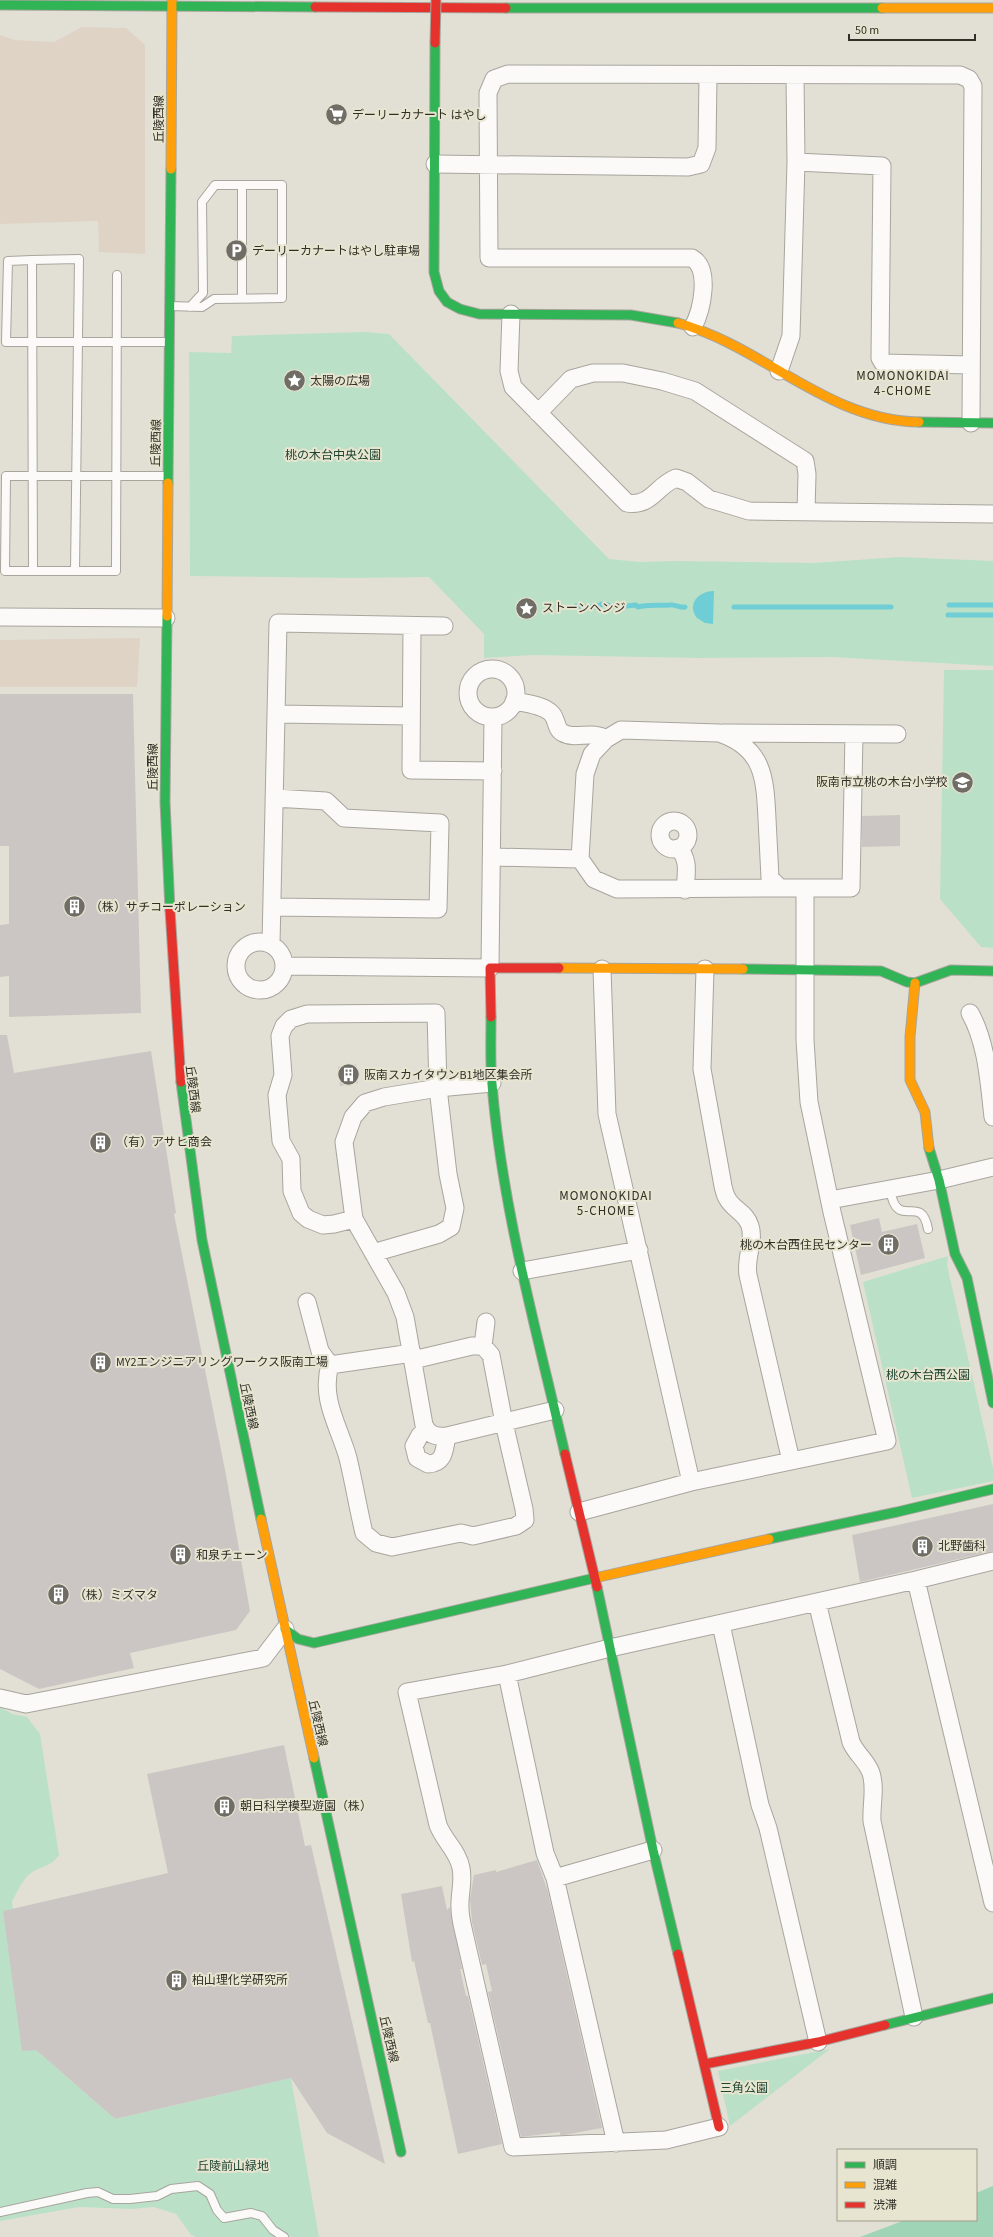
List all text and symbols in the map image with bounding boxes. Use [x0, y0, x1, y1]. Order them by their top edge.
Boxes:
scale bar [849, 16, 975, 42]
text: 50 m [855, 22, 879, 39]
street label: 丘陵西線 [151, 95, 168, 143]
supermarket icon: デーリーカナート はやし [323, 102, 349, 128]
place label: デーリーカナート はやし [352, 107, 486, 124]
parking icon: デーリーカナートはやし駐車場 [224, 238, 250, 264]
place label: デーリーカナートはやし駐車場 [252, 243, 420, 260]
district label: MOMONOKIDAI 4-CHOME [856, 367, 950, 400]
place icon: 太陽の広場 [281, 368, 307, 394]
place label: 太陽の広場 [310, 373, 370, 390]
street label: 丘陵西線 [148, 419, 165, 467]
park label: 桃の木台中央公園 [285, 447, 381, 464]
place icon: ストーンヘンジ [513, 595, 539, 621]
place label: ストーンヘンジ [542, 600, 625, 617]
street label: 丘陵西線 [145, 743, 162, 791]
school or university icon: 阪南市立桃の木台小学校 [950, 769, 976, 795]
place label: 阪南市立桃の木台小学校 [816, 774, 948, 791]
building icon: （株）サチコーポレーション [61, 894, 87, 920]
place label: （株）サチコーポレーション [90, 899, 246, 916]
building icon: 阪南スカイタウンB1地区集会所 [335, 1062, 361, 1088]
street label: 丘陵西線 [181, 1064, 204, 1114]
place label: 阪南スカイタウンB1地区集会所 [364, 1067, 533, 1084]
building icon: （有）アサヒ商会 [87, 1129, 113, 1155]
place label: （有）アサヒ商会 [116, 1134, 212, 1151]
district label: MOMONOKIDAI 5-CHOME [559, 1187, 653, 1220]
building icon: 桃の木台西住民センター [875, 1232, 901, 1258]
place label: 桃の木台西住民センター [740, 1237, 872, 1254]
building icon: MY2エンジニアリングワークス阪南工場 [88, 1349, 114, 1375]
place label: MY2エンジニアリングワークス阪南工場 [116, 1354, 328, 1371]
park label: 桃の木台西公園 [886, 1367, 970, 1384]
street label: 丘陵西線 [235, 1381, 262, 1431]
building icon: 北野歯科 [910, 1533, 936, 1559]
place label: 北野歯科 [938, 1538, 986, 1555]
building icon: 和泉チェーン [168, 1542, 194, 1568]
place label: 和泉チェーン [196, 1547, 267, 1564]
building icon: （株）ミズマタ [46, 1582, 72, 1608]
place label: （株）ミズマタ [74, 1587, 158, 1604]
street label: 丘陵西線 [304, 1698, 331, 1748]
building icon: 朝日科学模型遊園（株） [212, 1793, 238, 1819]
place label: 朝日科学模型遊園（株） [240, 1798, 372, 1815]
building icon: 柏山理化学研究所 [164, 1967, 190, 1993]
place label: 柏山理化学研究所 [192, 1972, 288, 1989]
street label: 丘陵西線 [375, 2014, 402, 2064]
park label: 三角公園 [720, 2080, 768, 2097]
legend [837, 2149, 977, 2221]
text: 順調 [873, 2157, 897, 2174]
park label: 丘陵前山緑地 [197, 2158, 269, 2175]
text: 混雑 [873, 2177, 897, 2194]
text: 渋滞 [873, 2197, 897, 2214]

